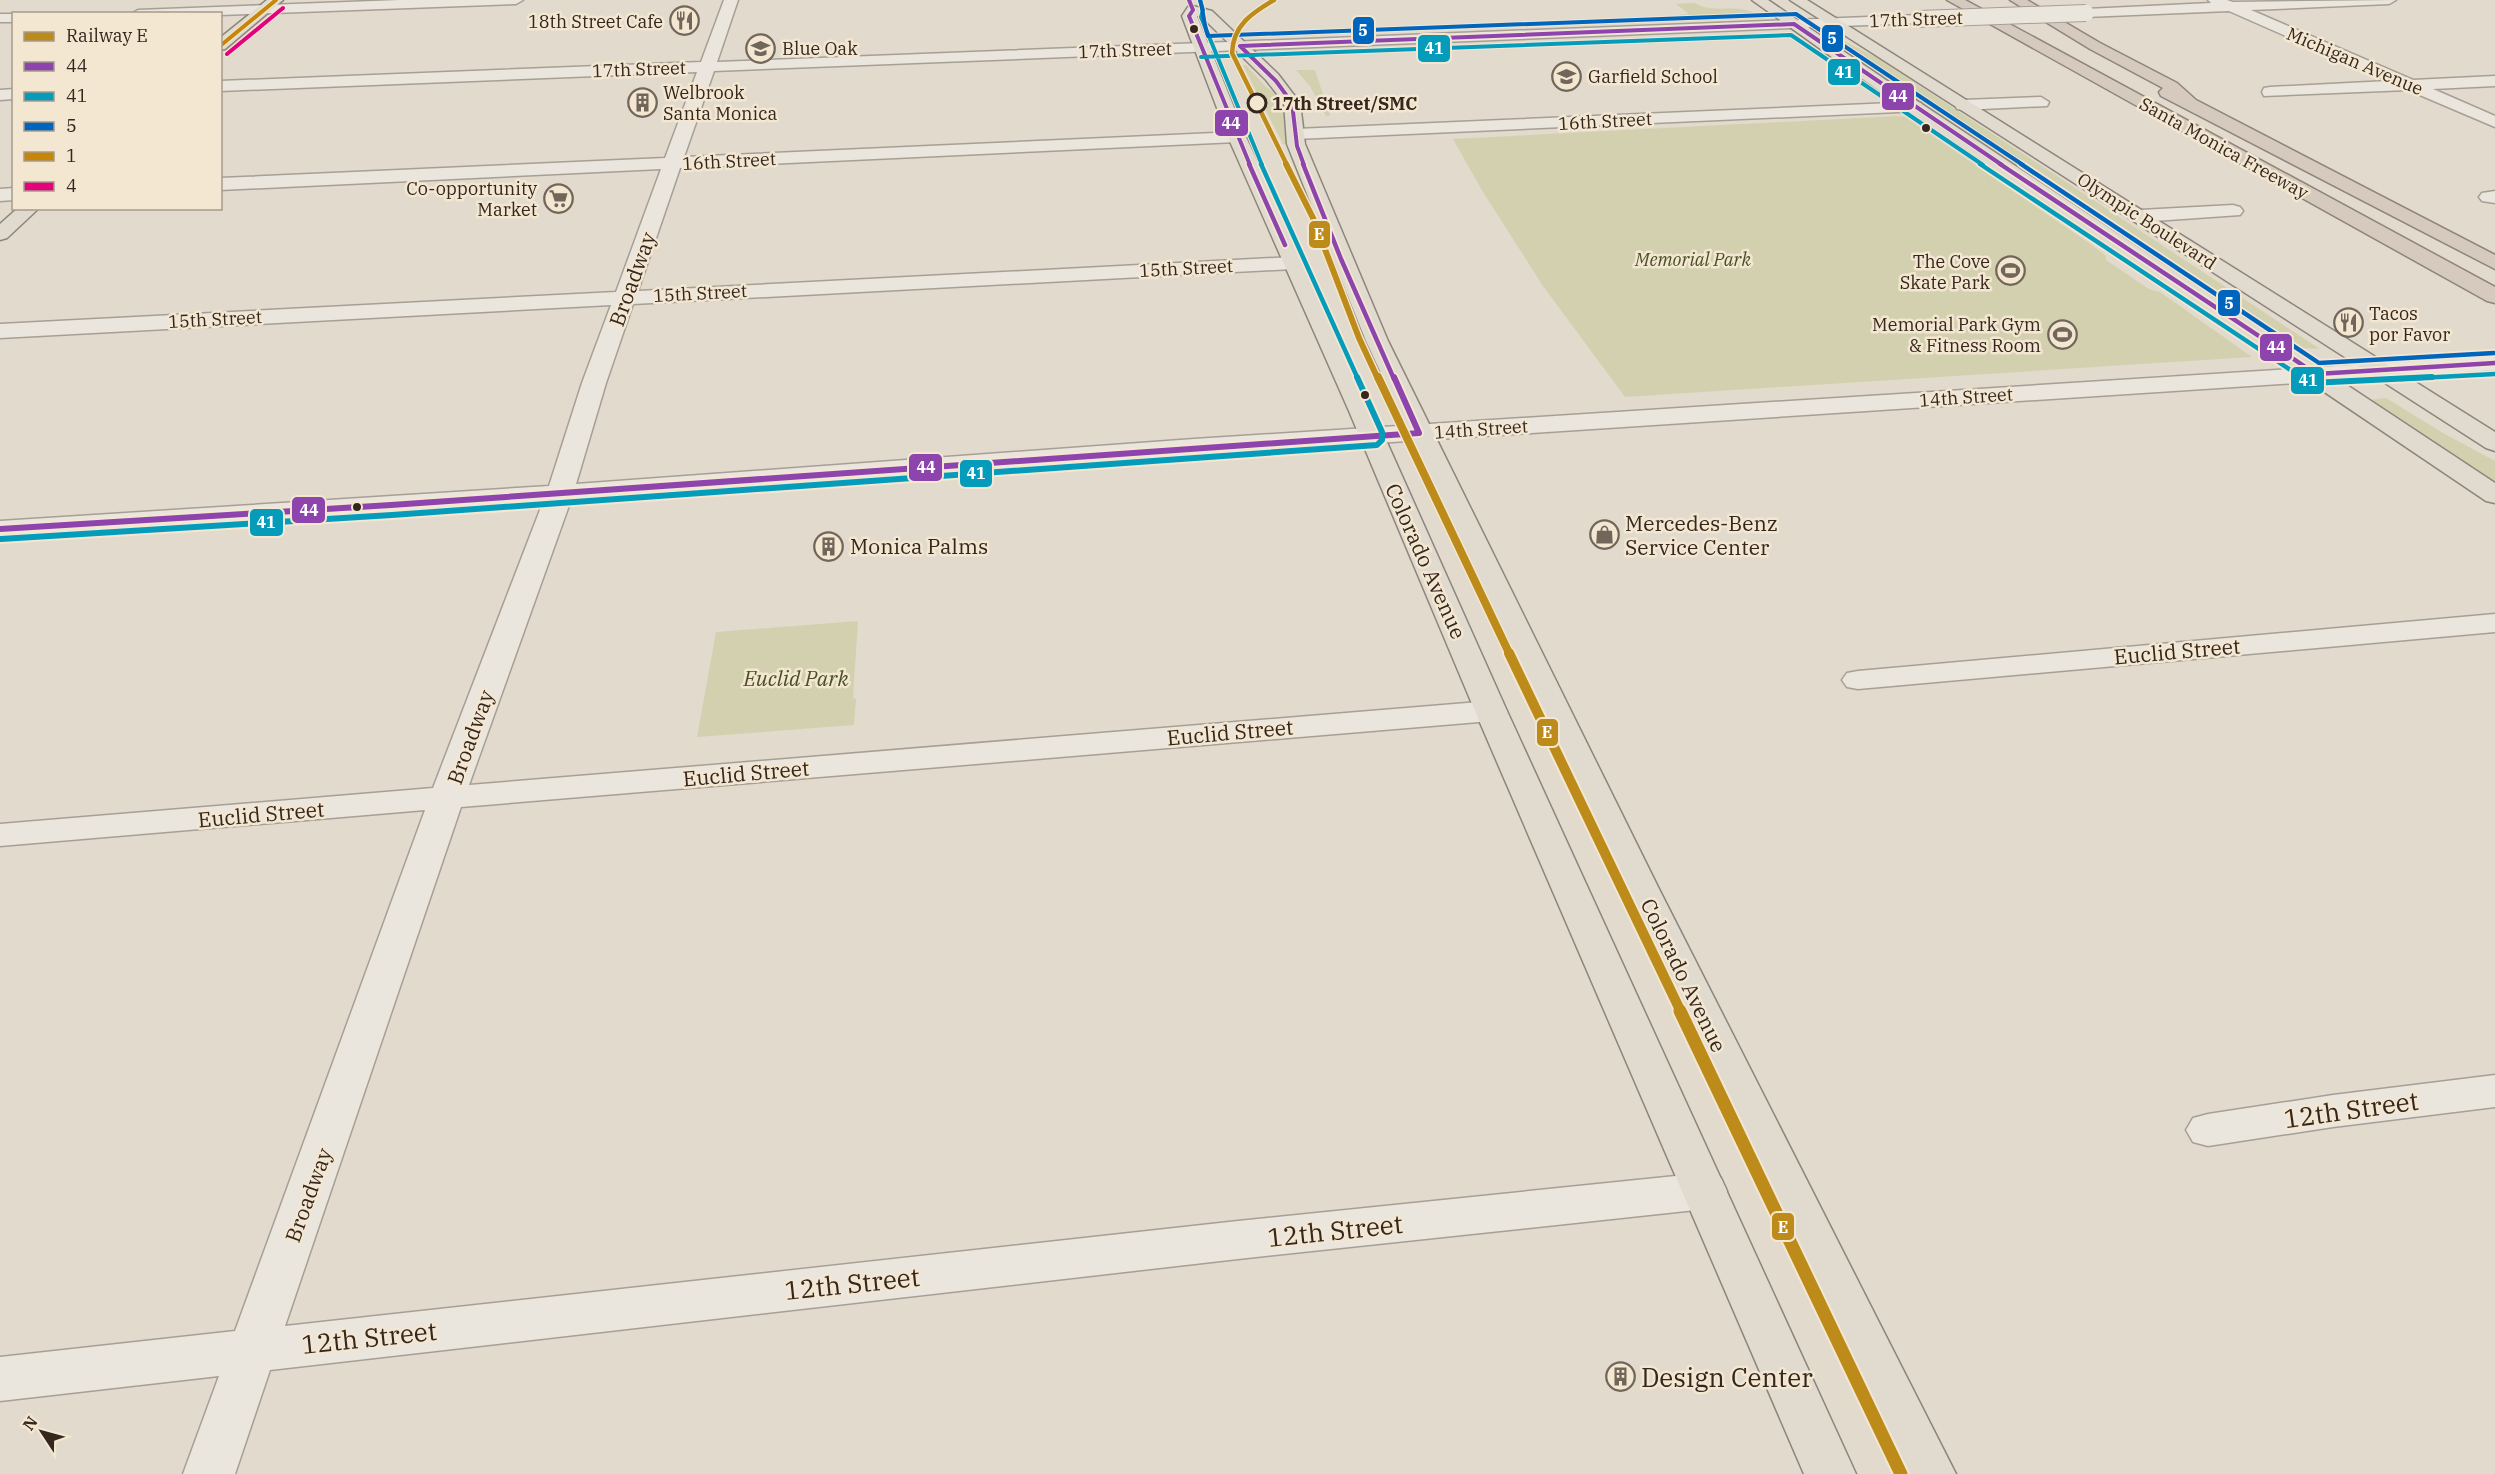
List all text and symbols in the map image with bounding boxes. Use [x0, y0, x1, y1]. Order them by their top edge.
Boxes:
restaurant icon: 18th Street Cafe [668, 5, 700, 37]
street label: 17th Street [1869, 6, 1963, 32]
place label: 18th Street Cafe [528, 10, 663, 33]
legend [12, 12, 222, 210]
line badge: 5 [1352, 16, 1375, 45]
text: 5 [1358, 20, 1368, 40]
street label: Michigan Avenue [2283, 22, 2427, 100]
unlabelled marker [1188, 23, 1200, 35]
text: Railway E [66, 24, 148, 47]
line badge: 5 [1821, 24, 1844, 53]
text: 5 [1827, 28, 1837, 48]
school or university icon: Blue Oak [745, 32, 777, 64]
line badge: 41 [1417, 34, 1451, 63]
place label: Blue Oak [782, 37, 858, 60]
street label: 17th Street [1078, 37, 1172, 63]
text: 41 [1424, 38, 1444, 58]
text: 44 [66, 54, 88, 77]
street label: 17th Street [592, 56, 686, 82]
line badge: 41 [1827, 58, 1861, 86]
school or university icon: Garfield School [1551, 60, 1583, 92]
text: 41 [1834, 62, 1854, 82]
place label: Garfield School [1588, 65, 1718, 88]
place label: Welbrook Santa Monica [663, 81, 778, 125]
line badge: 44 [1881, 82, 1915, 111]
text: 41 [66, 84, 88, 107]
building icon: Welbrook Santa Monica [626, 86, 658, 118]
text: 44 [1888, 86, 1908, 106]
place label: 17th Street/SMC [1272, 92, 1417, 115]
street label: Santa Monica Freeway [2135, 92, 2313, 204]
marker: 17th Street/SMC [1247, 93, 1267, 113]
street label: 16th Street [1557, 107, 1653, 135]
line badge: 44 [1214, 109, 1249, 137]
text: 44 [1221, 113, 1241, 133]
text: 5 [66, 114, 77, 137]
unlabelled marker [1920, 122, 1932, 134]
text: 1 [66, 144, 77, 167]
street label: 16th Street [681, 147, 777, 175]
street label: Olympic Boulevard [2073, 167, 2221, 275]
text: 4 [66, 174, 77, 197]
place label: Co-opportunity Market [406, 177, 537, 221]
supermarket icon: Co-opportunity Market [542, 182, 574, 214]
line badge: E [1308, 220, 1331, 249]
text: E [1314, 224, 1324, 244]
street label: Broadway [602, 227, 662, 330]
park label: Memorial Park [1634, 248, 1751, 271]
place label: The Cove Skate Park [1900, 250, 1990, 294]
street label: 15th Street [1138, 254, 1234, 282]
sports icon: The Cove Skate Park [1995, 255, 2027, 287]
street label: 15th Street [652, 279, 748, 307]
line badge: 5 [2217, 289, 2241, 317]
text: 5 [2224, 293, 2234, 313]
place label: Tacos por Favor [2369, 302, 2450, 346]
street label: 15th Street [167, 305, 263, 333]
restaurant icon: Tacos por Favor [2332, 307, 2364, 339]
place label: Memorial Park Gym & Fitness Room [1872, 313, 2041, 357]
sports icon: Memorial Park Gym & Fitness Room [2046, 318, 2078, 350]
line badge: 44 [2259, 333, 2293, 362]
text: 44 [2266, 337, 2286, 357]
line badge: 41 [2290, 366, 2325, 395]
text: 41 [2298, 370, 2318, 390]
street label: 14th Street [1918, 382, 2014, 412]
unlabelled marker [1359, 389, 1371, 401]
street label: 14th Street [1433, 414, 1529, 444]
line badge: 44 [908, 453, 943, 482]
text: 44 [916, 457, 936, 477]
line badge: 41 [959, 459, 993, 488]
text: 41 [966, 463, 986, 483]
street label: Colorado Avenue [1379, 479, 1473, 643]
line badge: 44 [291, 496, 326, 524]
text: 44 [299, 500, 319, 520]
unlabelled marker [351, 501, 363, 513]
line badge: 41 [249, 508, 284, 537]
place label: Mercedes-Benz Service Center [1625, 509, 1778, 561]
text: 41 [256, 512, 276, 532]
shop icon: Mercedes-Benz Service Center [1588, 519, 1620, 551]
building icon: Monica Palms [813, 530, 845, 562]
place label: Monica Palms [850, 532, 988, 560]
street label: Euclid Street [2113, 632, 2241, 670]
park label: Euclid Park [742, 664, 849, 692]
street label: Broadway [440, 685, 500, 788]
street label: Euclid Street [1166, 713, 1294, 751]
line badge: E [1536, 718, 1559, 747]
text: E [1542, 722, 1552, 742]
street label: Euclid Street [682, 754, 810, 792]
street label: Euclid Street [197, 795, 325, 833]
street label: Colorado Avenue [1635, 894, 1733, 1056]
street label: 12th Street [2281, 1083, 2421, 1135]
street label: Broadway [278, 1143, 338, 1246]
street label: 12th Street [1266, 1206, 1404, 1254]
line badge: E [1771, 1212, 1795, 1241]
text: E [1778, 1217, 1788, 1237]
street label: 12th Street [783, 1259, 921, 1307]
street label: 12th Street [300, 1313, 438, 1361]
place label: Design Center [1641, 1360, 1813, 1394]
building icon: Design Center [1604, 1361, 1636, 1393]
north arrow [12, 1402, 72, 1462]
text: N [18, 1412, 42, 1434]

